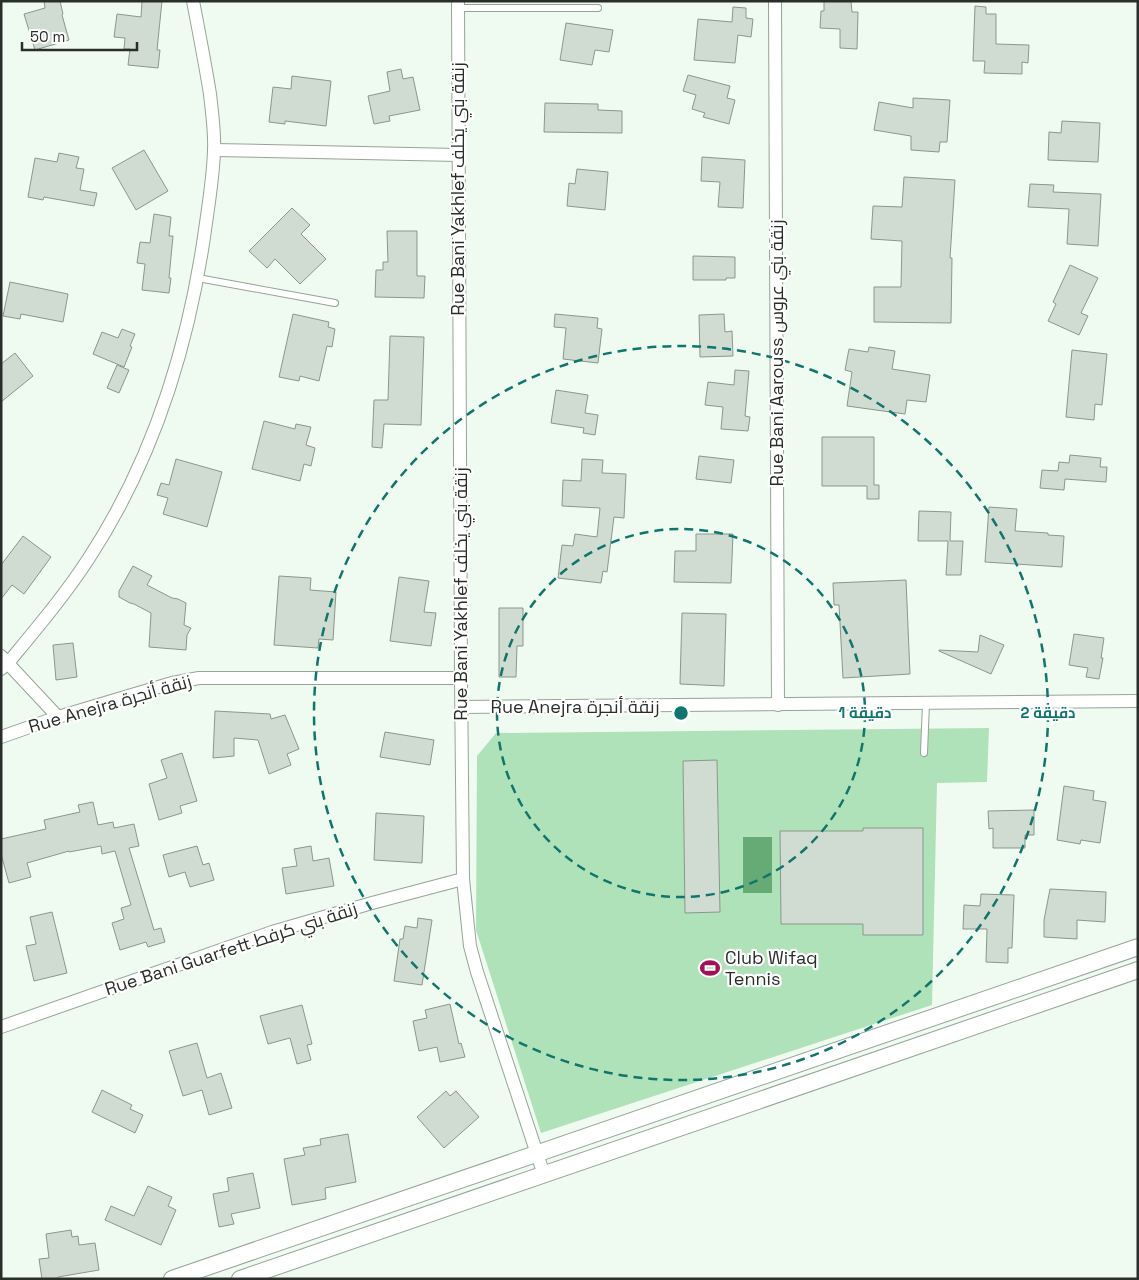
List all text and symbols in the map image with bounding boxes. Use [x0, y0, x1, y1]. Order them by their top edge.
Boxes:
scale bar [22, 20, 138, 52]
text: 50 m [30, 27, 65, 46]
street label: Rue Bani Yakhlef زنقة بني يخلف [446, 62, 472, 316]
street label: Rue Bani Aarouss زنقة بني عروس [765, 220, 791, 486]
street label: Rue Bani Yakhlef زنقة بني يخلف [449, 467, 475, 721]
street label: Rue Anejra زنقة أنجرة [26, 669, 194, 738]
street label: Rue Anejra زنقة أنجرة [491, 695, 659, 718]
text: 1 دقيقة [839, 703, 892, 722]
text: 2 دقيقة [1020, 703, 1076, 722]
centre of rings [672, 704, 690, 722]
street label: Rue Bani Guarfett زنقة بني كرفط [102, 897, 361, 1003]
place label: Club Wifaq Tennis [725, 946, 818, 990]
sports icon: Club Wifaq Tennis [699, 957, 721, 979]

